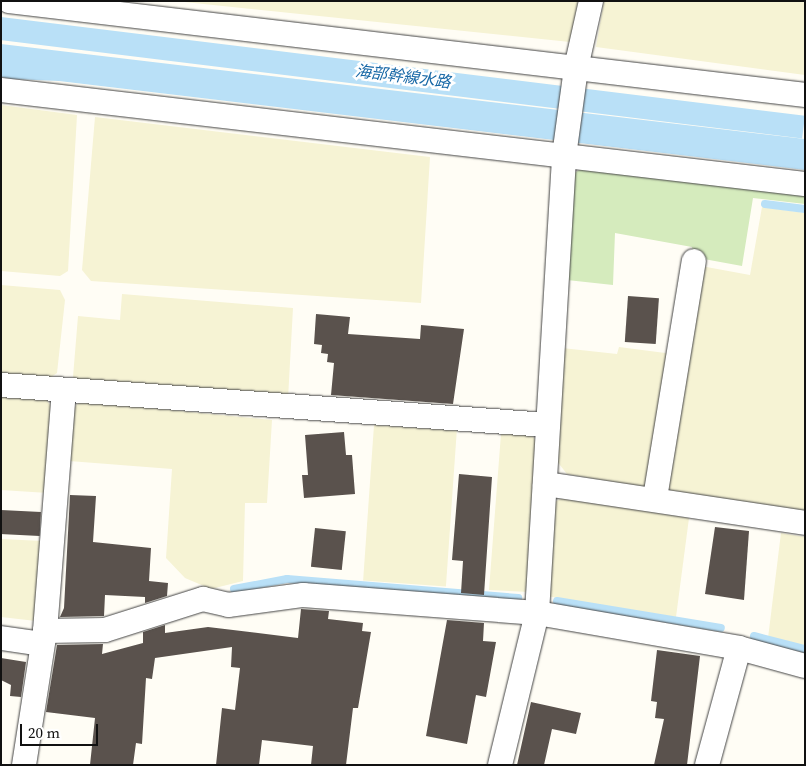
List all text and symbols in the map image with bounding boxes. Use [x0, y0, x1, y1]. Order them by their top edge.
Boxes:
water label: 海部幹線水路 [354, 61, 452, 91]
scale bar [22, 714, 100, 746]
text: 20 m [28, 722, 60, 743]

